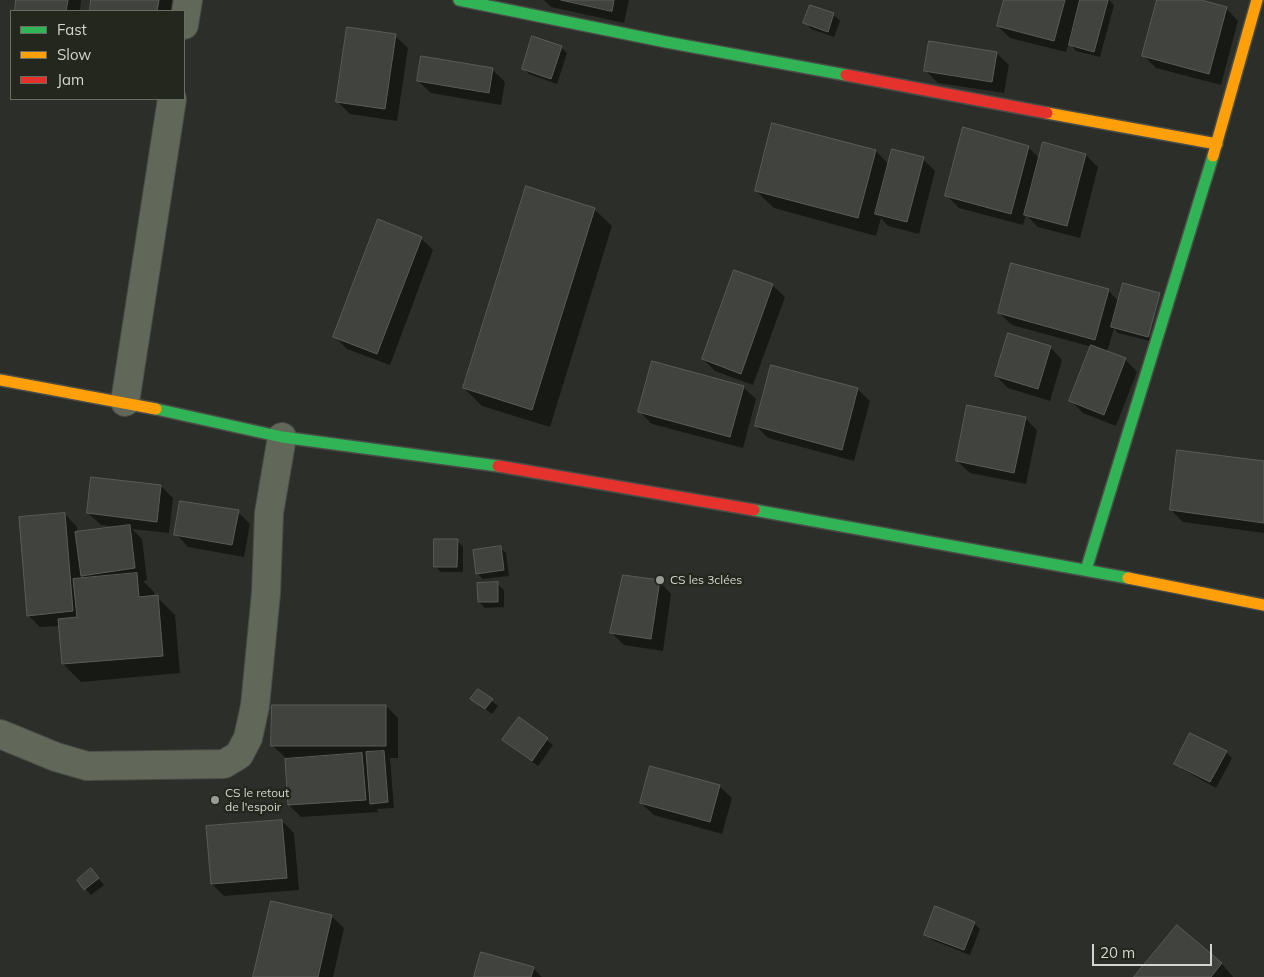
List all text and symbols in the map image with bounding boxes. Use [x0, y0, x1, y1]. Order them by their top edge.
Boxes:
legend [10, 10, 185, 100]
text: Fast [57, 20, 87, 39]
text: Slow [57, 45, 91, 64]
text: Jam [57, 70, 84, 89]
place label: CS les 3clées [670, 573, 742, 587]
marker: CS les 3clées [654, 574, 666, 586]
place label: CS le retout de l'espoir [225, 786, 289, 814]
marker: CS le retout de l'espoir [209, 794, 221, 806]
scale bar [1094, 934, 1214, 966]
text: 20 m [1100, 943, 1135, 962]

